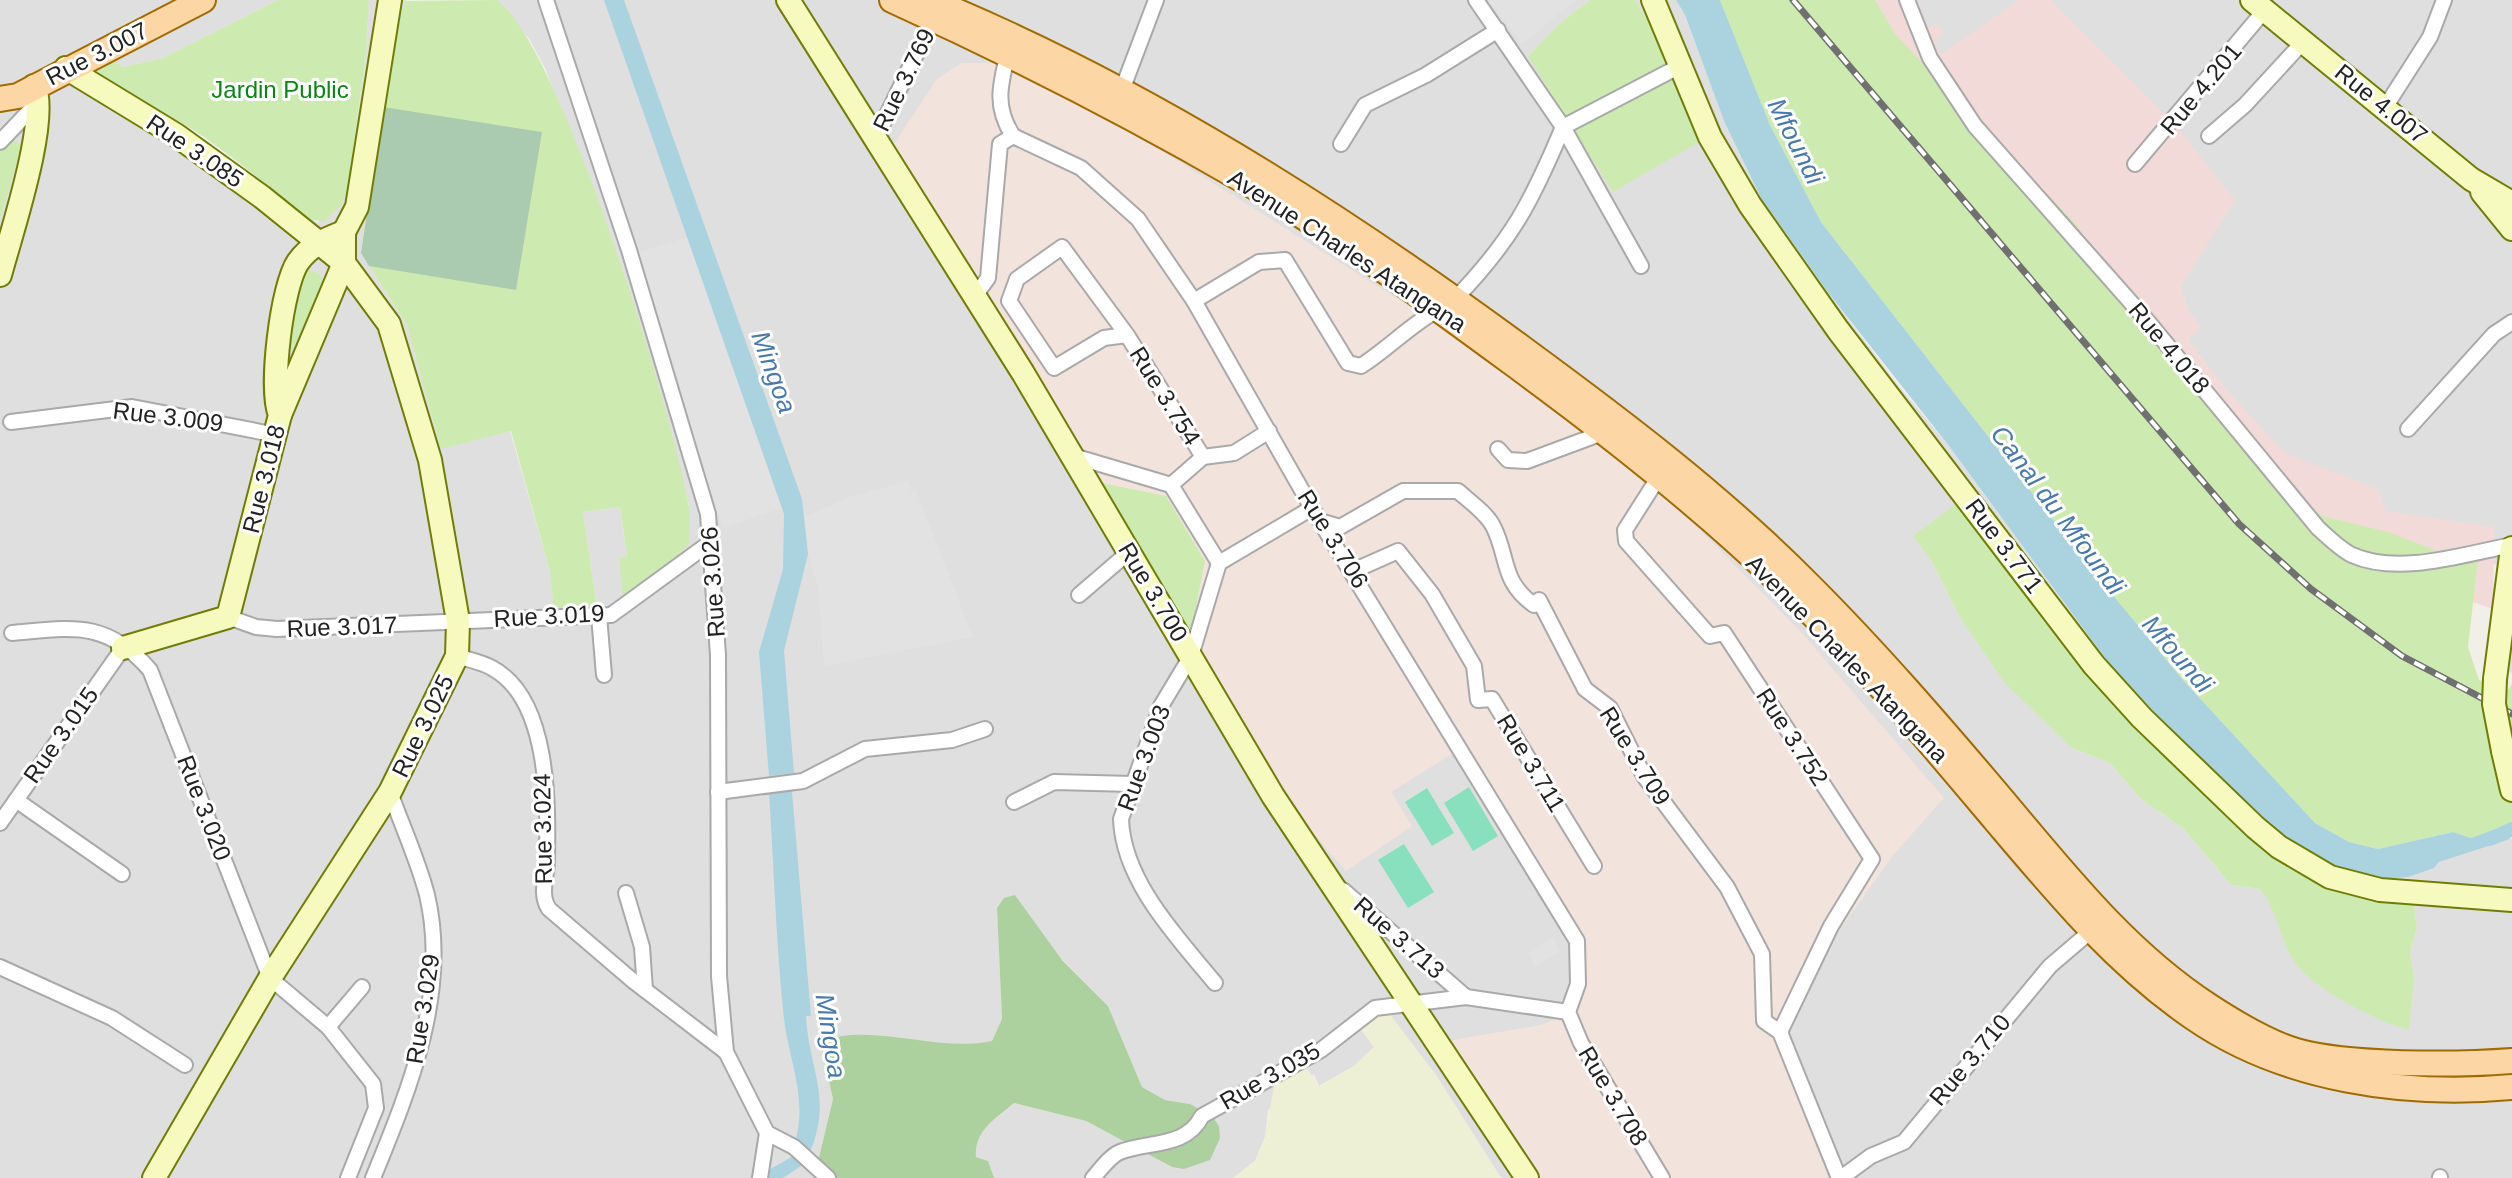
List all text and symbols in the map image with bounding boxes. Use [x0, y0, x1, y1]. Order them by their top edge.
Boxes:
street label: Rue 3.007 [41, 16, 152, 91]
street label: Rue 3.769 [867, 24, 940, 135]
street label: Rue 4.201 [2155, 38, 2247, 140]
street label: Rue 4.007 [2330, 58, 2433, 149]
park label: Jardin Public [211, 76, 349, 103]
water label: Mfoundi [1762, 93, 1831, 190]
street label: Rue 3.085 [142, 108, 249, 193]
street label: Avenue Charles Atangana [1223, 163, 1472, 338]
street label: Rue 4.018 [2123, 297, 2215, 399]
water label: Mingoa [745, 327, 803, 417]
street label: Rue 3.754 [1125, 342, 1206, 450]
street label: Rue 3.009 [111, 396, 225, 437]
water label: Canal du Mfoundi [1985, 420, 2132, 601]
street label: Rue 3.018 [237, 422, 290, 536]
street label: Rue 3.706 [1293, 485, 1374, 593]
street label: Rue 3.771 [1960, 493, 2049, 598]
street label: Rue 3.026 [695, 526, 730, 638]
street label: Rue 3.700 [1113, 537, 1194, 646]
street label: Avenue Charles Atangana [1741, 549, 1954, 769]
street label: Rue 3.019 [493, 599, 605, 632]
water label: Mfoundi [2136, 609, 2220, 700]
street label: Rue 3.017 [286, 611, 398, 642]
street label: Rue 3.025 [386, 670, 459, 781]
street label: Rue 3.015 [18, 682, 103, 788]
street label: Rue 3.752 [1751, 683, 1834, 791]
street label: Rue 3.003 [1112, 701, 1175, 814]
street label: Rue 3.709 [1595, 702, 1676, 810]
street label: Rue 3.711 [1492, 709, 1571, 816]
street label: Rue 3.020 [172, 751, 237, 864]
street label: Rue 3.024 [528, 773, 557, 885]
street label: Rue 3.713 [1349, 891, 1450, 984]
street label: Rue 3.029 [401, 952, 445, 1066]
water label: Mingoa [810, 992, 852, 1080]
street label: Rue 3.710 [1924, 1009, 2016, 1111]
street label: Rue 3.035 [1215, 1036, 1324, 1115]
street label: Rue 3.708 [1573, 1041, 1654, 1150]

